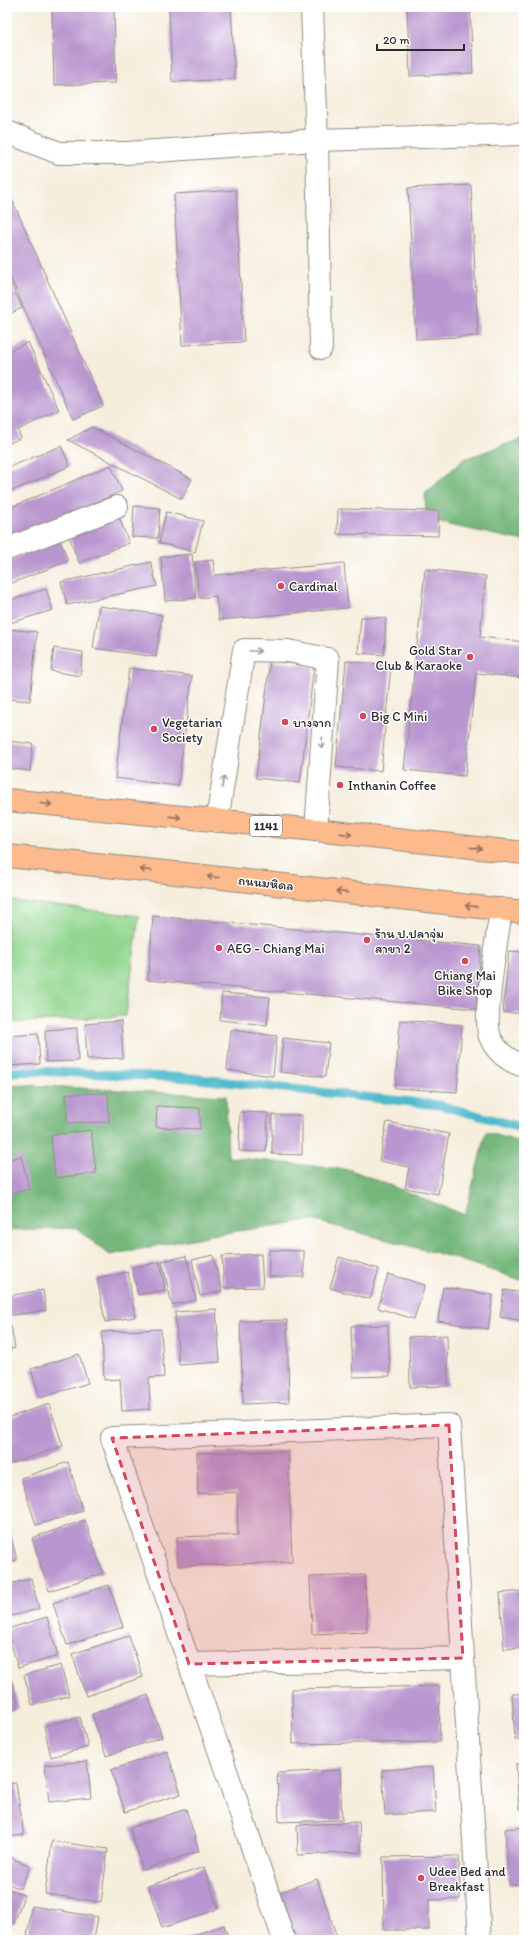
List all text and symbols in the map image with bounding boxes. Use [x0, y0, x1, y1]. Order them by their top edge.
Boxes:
scale bar [377, 26, 464, 52]
text: 20 m [383, 33, 410, 47]
place label: Cardinal [289, 579, 338, 594]
marker: Cardinal [276, 581, 286, 591]
place label: Gold Star Club & Karaoke [376, 643, 463, 673]
one-way arrow [248, 647, 261, 655]
marker: Gold Star Club & Karaoke [465, 652, 475, 662]
place label: Big C Mini [371, 709, 427, 724]
marker: Big C Mini [358, 711, 368, 721]
place label: Vegetarian Society [162, 715, 223, 745]
place label: บางจาก [293, 715, 331, 730]
marker: บางจาก [280, 717, 290, 727]
marker: Vegetarian Society [149, 724, 159, 734]
one-way arrow [318, 736, 325, 749]
one-way arrow [219, 776, 227, 789]
place label: Inthanin Coffee [348, 778, 436, 793]
marker: Inthanin Coffee [335, 780, 345, 790]
one-way arrow [39, 800, 52, 808]
one-way arrow [168, 813, 181, 820]
road number: 1141 [250, 816, 282, 836]
one-way arrow [339, 830, 352, 838]
one-way arrow [469, 844, 482, 852]
one-way arrow [140, 866, 153, 874]
one-way arrow [207, 873, 220, 881]
street label: ถนนมหิดล [238, 873, 294, 893]
one-way arrow [336, 888, 349, 895]
one-way arrow [465, 902, 478, 910]
place label: ร้าน ป.ปลาจุ่ม สาขา 2 [375, 926, 444, 956]
marker: ร้าน ป.ปลาจุ่ม สาขา 2 [362, 935, 372, 945]
place label: AEG - Chiang Mai [227, 941, 325, 956]
marker: AEG - Chiang Mai [214, 943, 224, 953]
marker: Chiang Mai Bike Shop [460, 956, 470, 966]
place label: Chiang Mai Bike Shop [434, 968, 496, 998]
place label: Udee Bed and Breakfast [429, 1864, 506, 1894]
marker: Udee Bed and Breakfast [416, 1873, 426, 1883]

